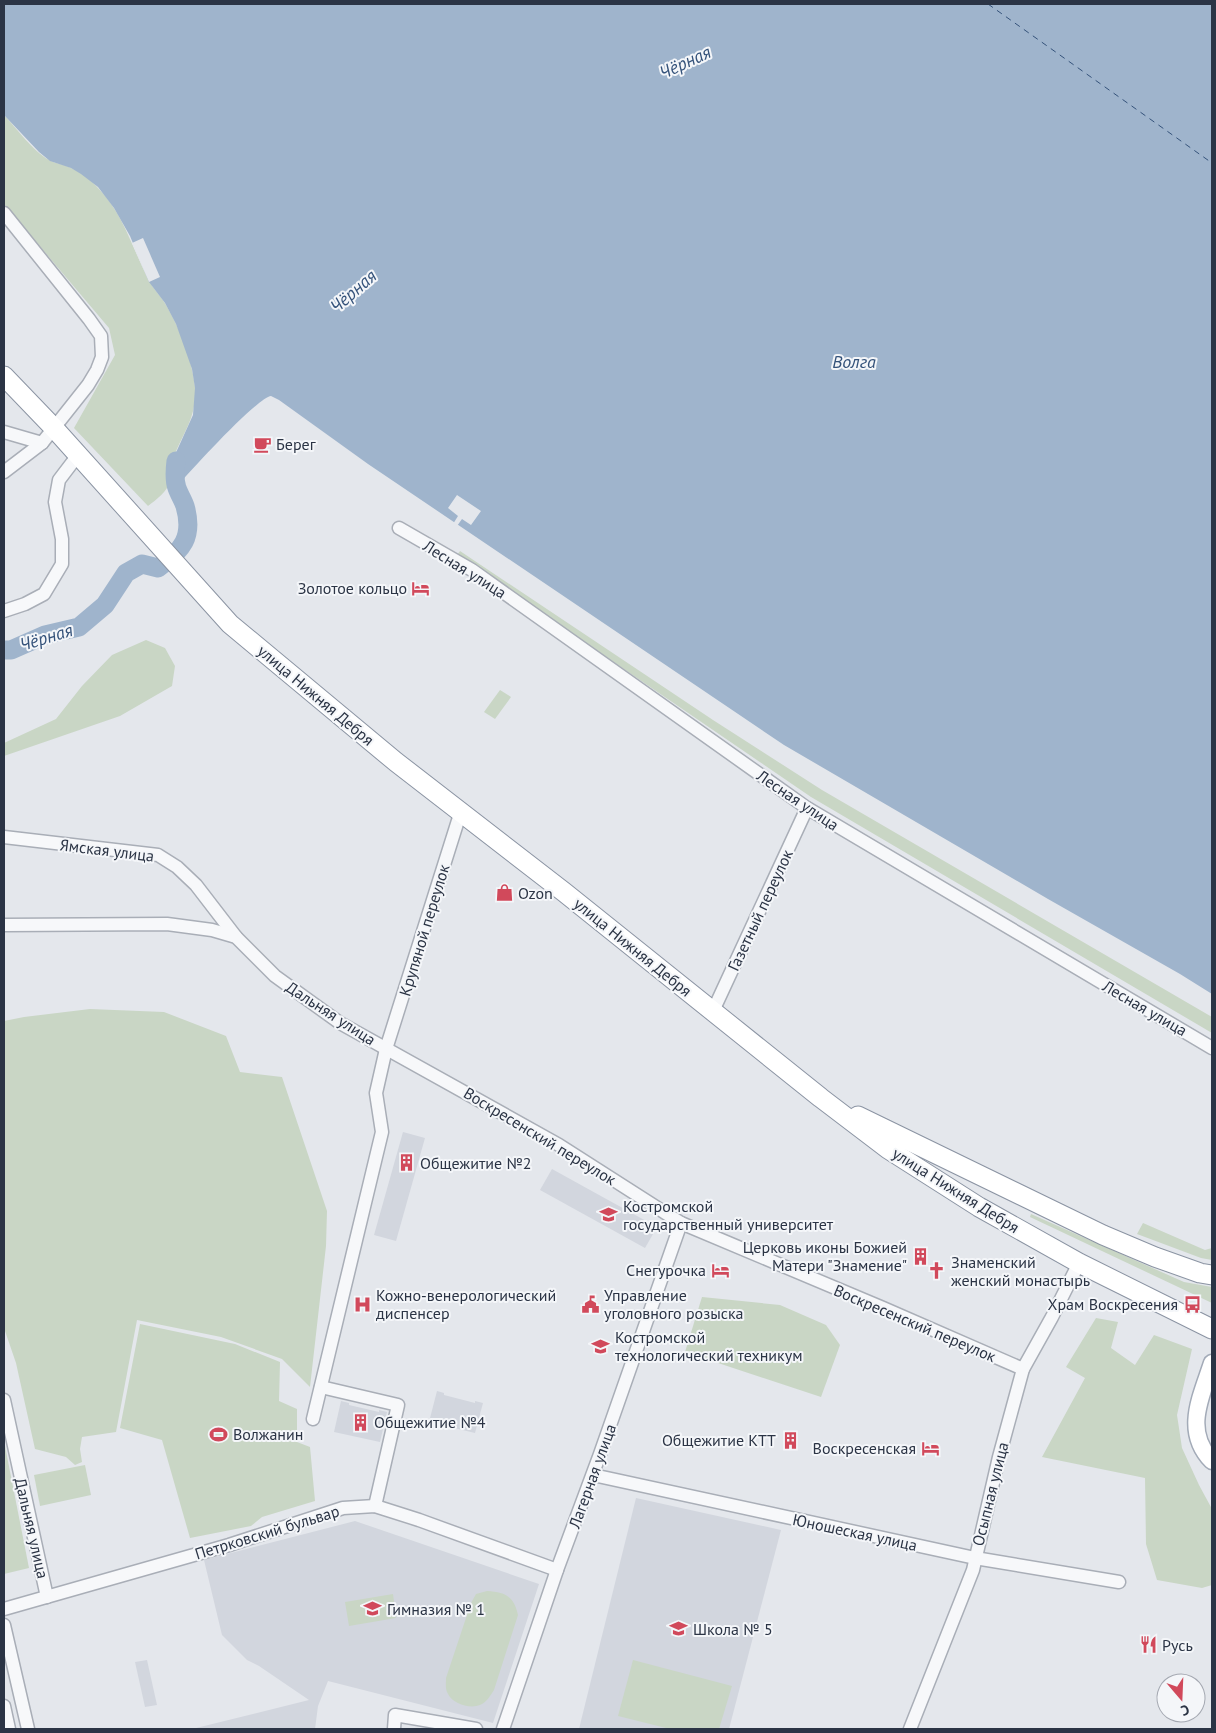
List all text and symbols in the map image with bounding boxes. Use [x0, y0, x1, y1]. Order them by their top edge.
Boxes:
water label: Чёрная [655, 40, 715, 84]
water label: Чёрная [325, 264, 382, 318]
water label: Волга [832, 350, 876, 373]
cafe icon: Берег [252, 434, 272, 454]
place label: Берег [276, 434, 316, 454]
street label: Лесная улица [419, 535, 510, 602]
place label: Золотое кольцо [298, 578, 407, 598]
hotel icon: Золотое кольцо [411, 578, 431, 598]
water label: Чёрная [17, 618, 76, 656]
street label: улица Нижняя Дебря [254, 640, 378, 750]
street label: Лесная улица [752, 765, 843, 835]
street label: Ямская улица [59, 834, 155, 866]
street label: Газетный переулок [723, 846, 797, 974]
street label: Крупяной переулок [394, 861, 454, 998]
shop icon: Ozon [494, 883, 514, 903]
place label: Ozon [518, 883, 553, 903]
street label: улица Нижняя Дебря [570, 893, 696, 1001]
street label: Лесная улица [1098, 975, 1191, 1040]
street label: Дальняя улица [282, 977, 380, 1049]
street label: Воскресенский переулок [460, 1083, 620, 1190]
street label: улица Нижняя Дебря [889, 1143, 1023, 1237]
building icon: Общежитие №2 [396, 1153, 416, 1173]
place label: Общежитие №2 [420, 1153, 531, 1173]
place label: Костромской государственный университет [623, 1196, 834, 1234]
school or university icon: Костромской государственный университет [599, 1205, 619, 1225]
place label: Церковь иконы Божией Матери "Знамение" [743, 1237, 907, 1275]
building icon: Церковь иконы Божией Матери "Знамение" [911, 1246, 931, 1266]
place label: Знаменский женский монастырь [951, 1252, 1090, 1290]
place label: Снегурочка [626, 1260, 706, 1280]
hotel icon: Снегурочка [710, 1260, 730, 1280]
church icon: Знаменский женский монастырь [927, 1261, 947, 1281]
street label: Воскресенский переулок [831, 1280, 999, 1366]
place label: Кожно-венерологический диспенсер [376, 1285, 556, 1323]
place label: Управление уголовного розыска [604, 1285, 744, 1323]
hospital icon: Кожно-венерологический диспенсер [352, 1294, 372, 1314]
public building icon: Управление уголовного розыска [580, 1294, 600, 1314]
place label: Храм Воскресения [1048, 1294, 1178, 1314]
bus stop icon: Храм Воскресения [1182, 1294, 1202, 1314]
place label: Костромской технологический техникум [615, 1327, 802, 1365]
school or university icon: Костромской технологический техникум [591, 1336, 611, 1356]
building icon: Общежитие №4 [350, 1412, 370, 1432]
place label: Общежитие №4 [374, 1412, 486, 1432]
street label: Лагерная улица [564, 1421, 620, 1532]
sports icon: Волжанин [209, 1424, 229, 1444]
place label: Волжанин [233, 1424, 303, 1444]
place label: Общежитие КТТ [662, 1430, 776, 1450]
building icon: Общежитие КТТ [780, 1430, 800, 1450]
place label: Воскресенская [813, 1438, 916, 1458]
hotel icon: Воскресенская [920, 1438, 940, 1458]
street label: Осыпная улица [967, 1440, 1013, 1548]
street label: Дальняя улица [11, 1476, 53, 1580]
street label: Петрковский бульвар [192, 1501, 342, 1563]
street label: Юношеская улица [791, 1509, 919, 1555]
school or university icon: Гимназия № 1 [363, 1599, 383, 1619]
place label: Гимназия № 1 [387, 1599, 485, 1619]
school or university icon: Школа № 5 [669, 1619, 689, 1639]
place label: Школа № 5 [693, 1619, 773, 1639]
restaurant icon: Русь [1138, 1635, 1158, 1655]
place label: Русь [1162, 1635, 1193, 1655]
north arrow [1156, 1673, 1206, 1723]
text: С [1178, 1701, 1192, 1720]

